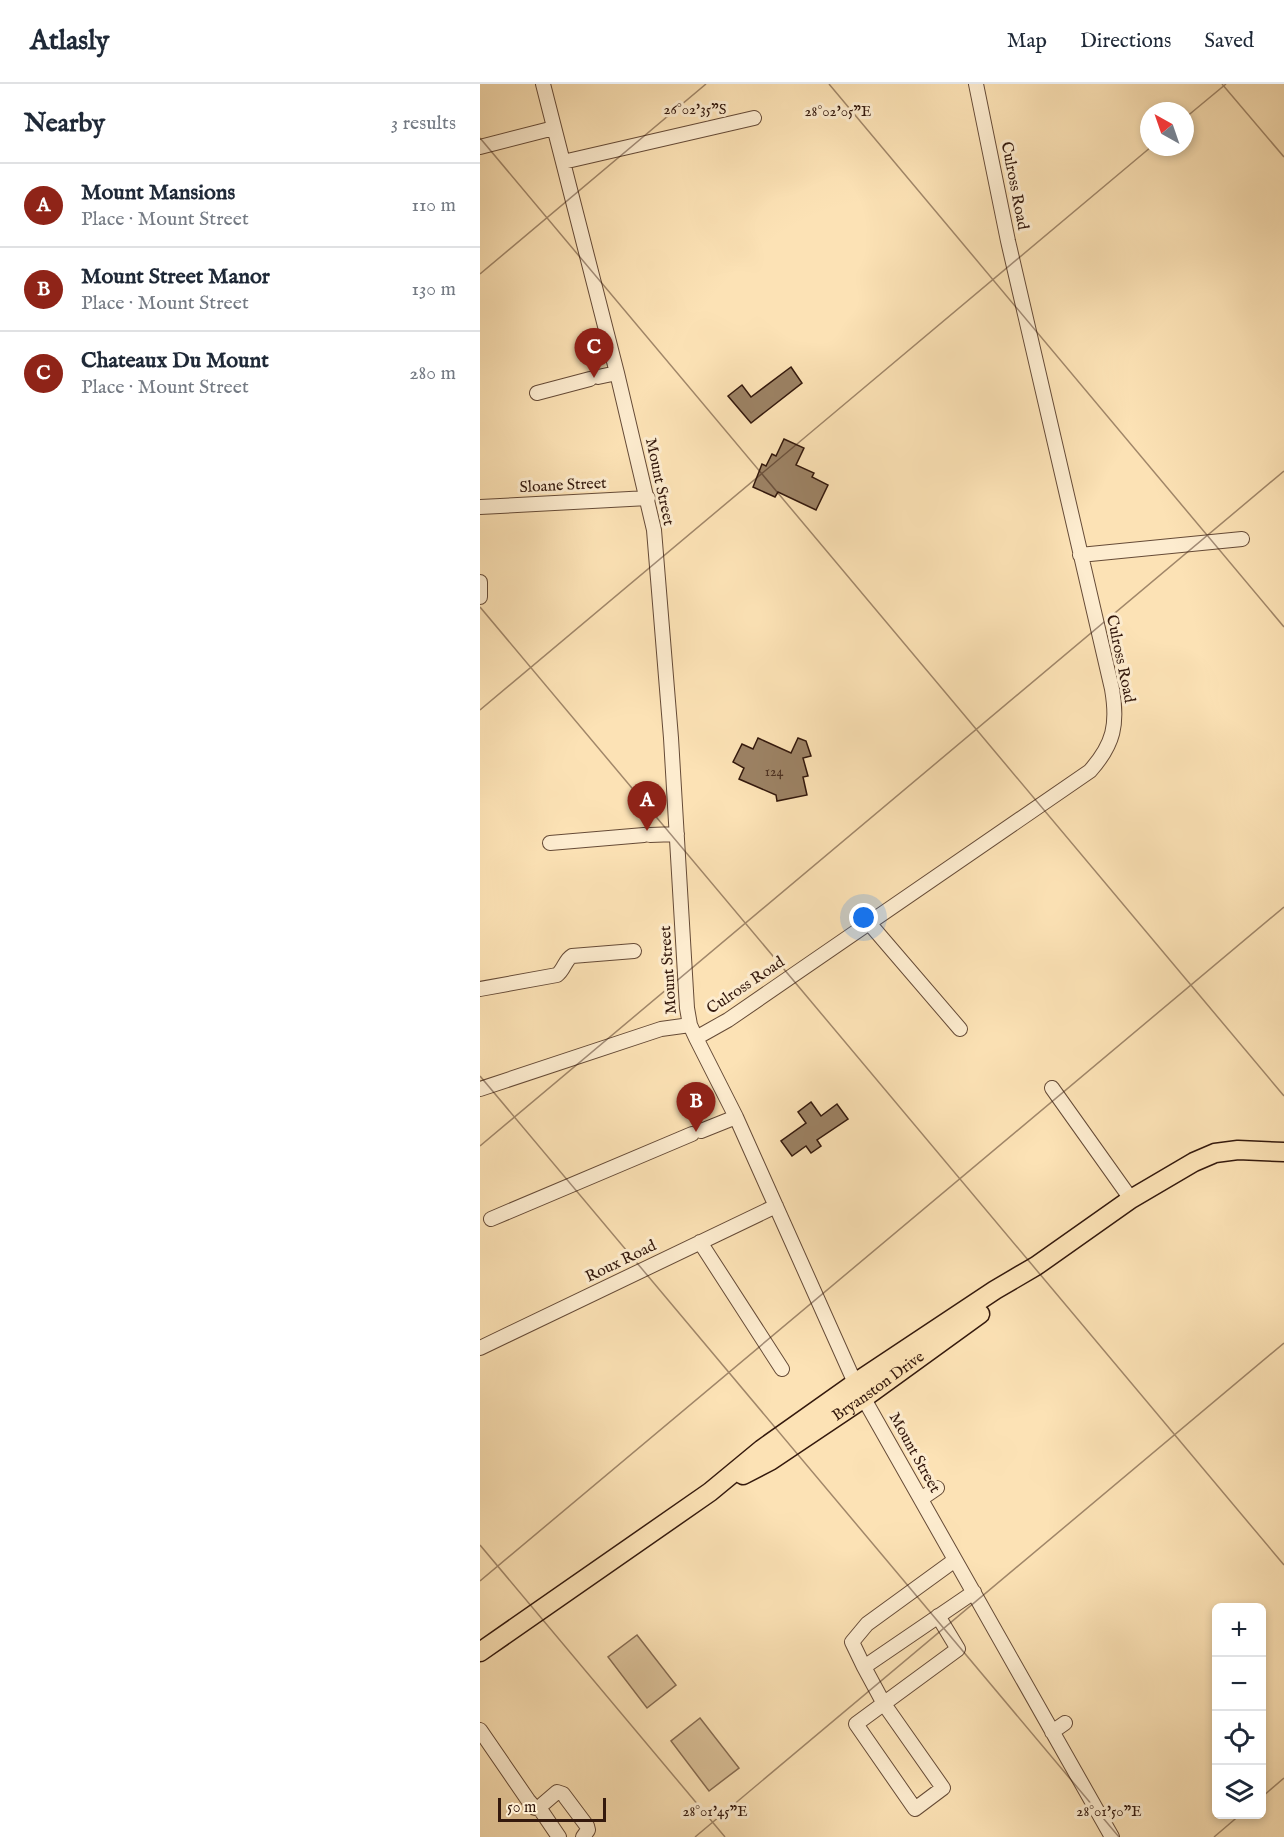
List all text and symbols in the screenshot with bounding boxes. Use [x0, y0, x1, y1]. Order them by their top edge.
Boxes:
text: Atlasly [30, 24, 109, 59]
text: Map [1007, 28, 1047, 55]
text: Directions [1080, 28, 1171, 55]
text: Saved [1204, 28, 1254, 55]
text: 26°02'35"S [664, 100, 726, 119]
text: 28°02'05"E [805, 102, 871, 121]
north arrow [1140, 102, 1194, 156]
text: Nearby [24, 107, 105, 140]
text: 3 results [391, 111, 456, 136]
street label: Culross Road [996, 140, 1032, 232]
text: Mount Mansions [81, 179, 235, 207]
text: A [37, 193, 50, 218]
text: 110 m [412, 193, 456, 218]
text: Place · Mount Street [81, 207, 249, 232]
text: Mount Street Manor [81, 263, 270, 291]
text: B [37, 277, 50, 302]
text: 130 m [411, 277, 456, 302]
text: Place · Mount Street [81, 291, 249, 316]
pin: C [574, 328, 614, 378]
text: Chateaux Du Mount [81, 347, 269, 375]
text: C [36, 361, 51, 386]
text: 280 m [409, 361, 456, 386]
text: Place · Mount Street [81, 375, 249, 400]
street label: Mount Street [640, 436, 678, 528]
street label: Sloane Street [519, 474, 608, 498]
street label: Culross Road [1101, 613, 1139, 705]
house number: 124 [765, 763, 783, 781]
pin: A [628, 782, 666, 831]
your location [849, 903, 878, 932]
street label: Mount Street [656, 924, 682, 1015]
street label: Culross Road [703, 952, 789, 1019]
pin: B [676, 1082, 716, 1132]
street label: Roux Road [582, 1236, 660, 1288]
street label: Bryanston Drive [829, 1347, 929, 1426]
street label: Mount Street [884, 1409, 945, 1497]
map controls [1212, 1603, 1266, 1819]
button: + [1212, 1603, 1266, 1657]
button: − [1212, 1657, 1266, 1711]
button: locate [1212, 1711, 1266, 1765]
button: layers [1212, 1765, 1266, 1819]
scale bar [498, 1795, 606, 1822]
text: 50 m [507, 1798, 536, 1818]
text: 28°01'45"E [682, 1802, 748, 1821]
text: 28°01'50"E [1076, 1802, 1142, 1821]

